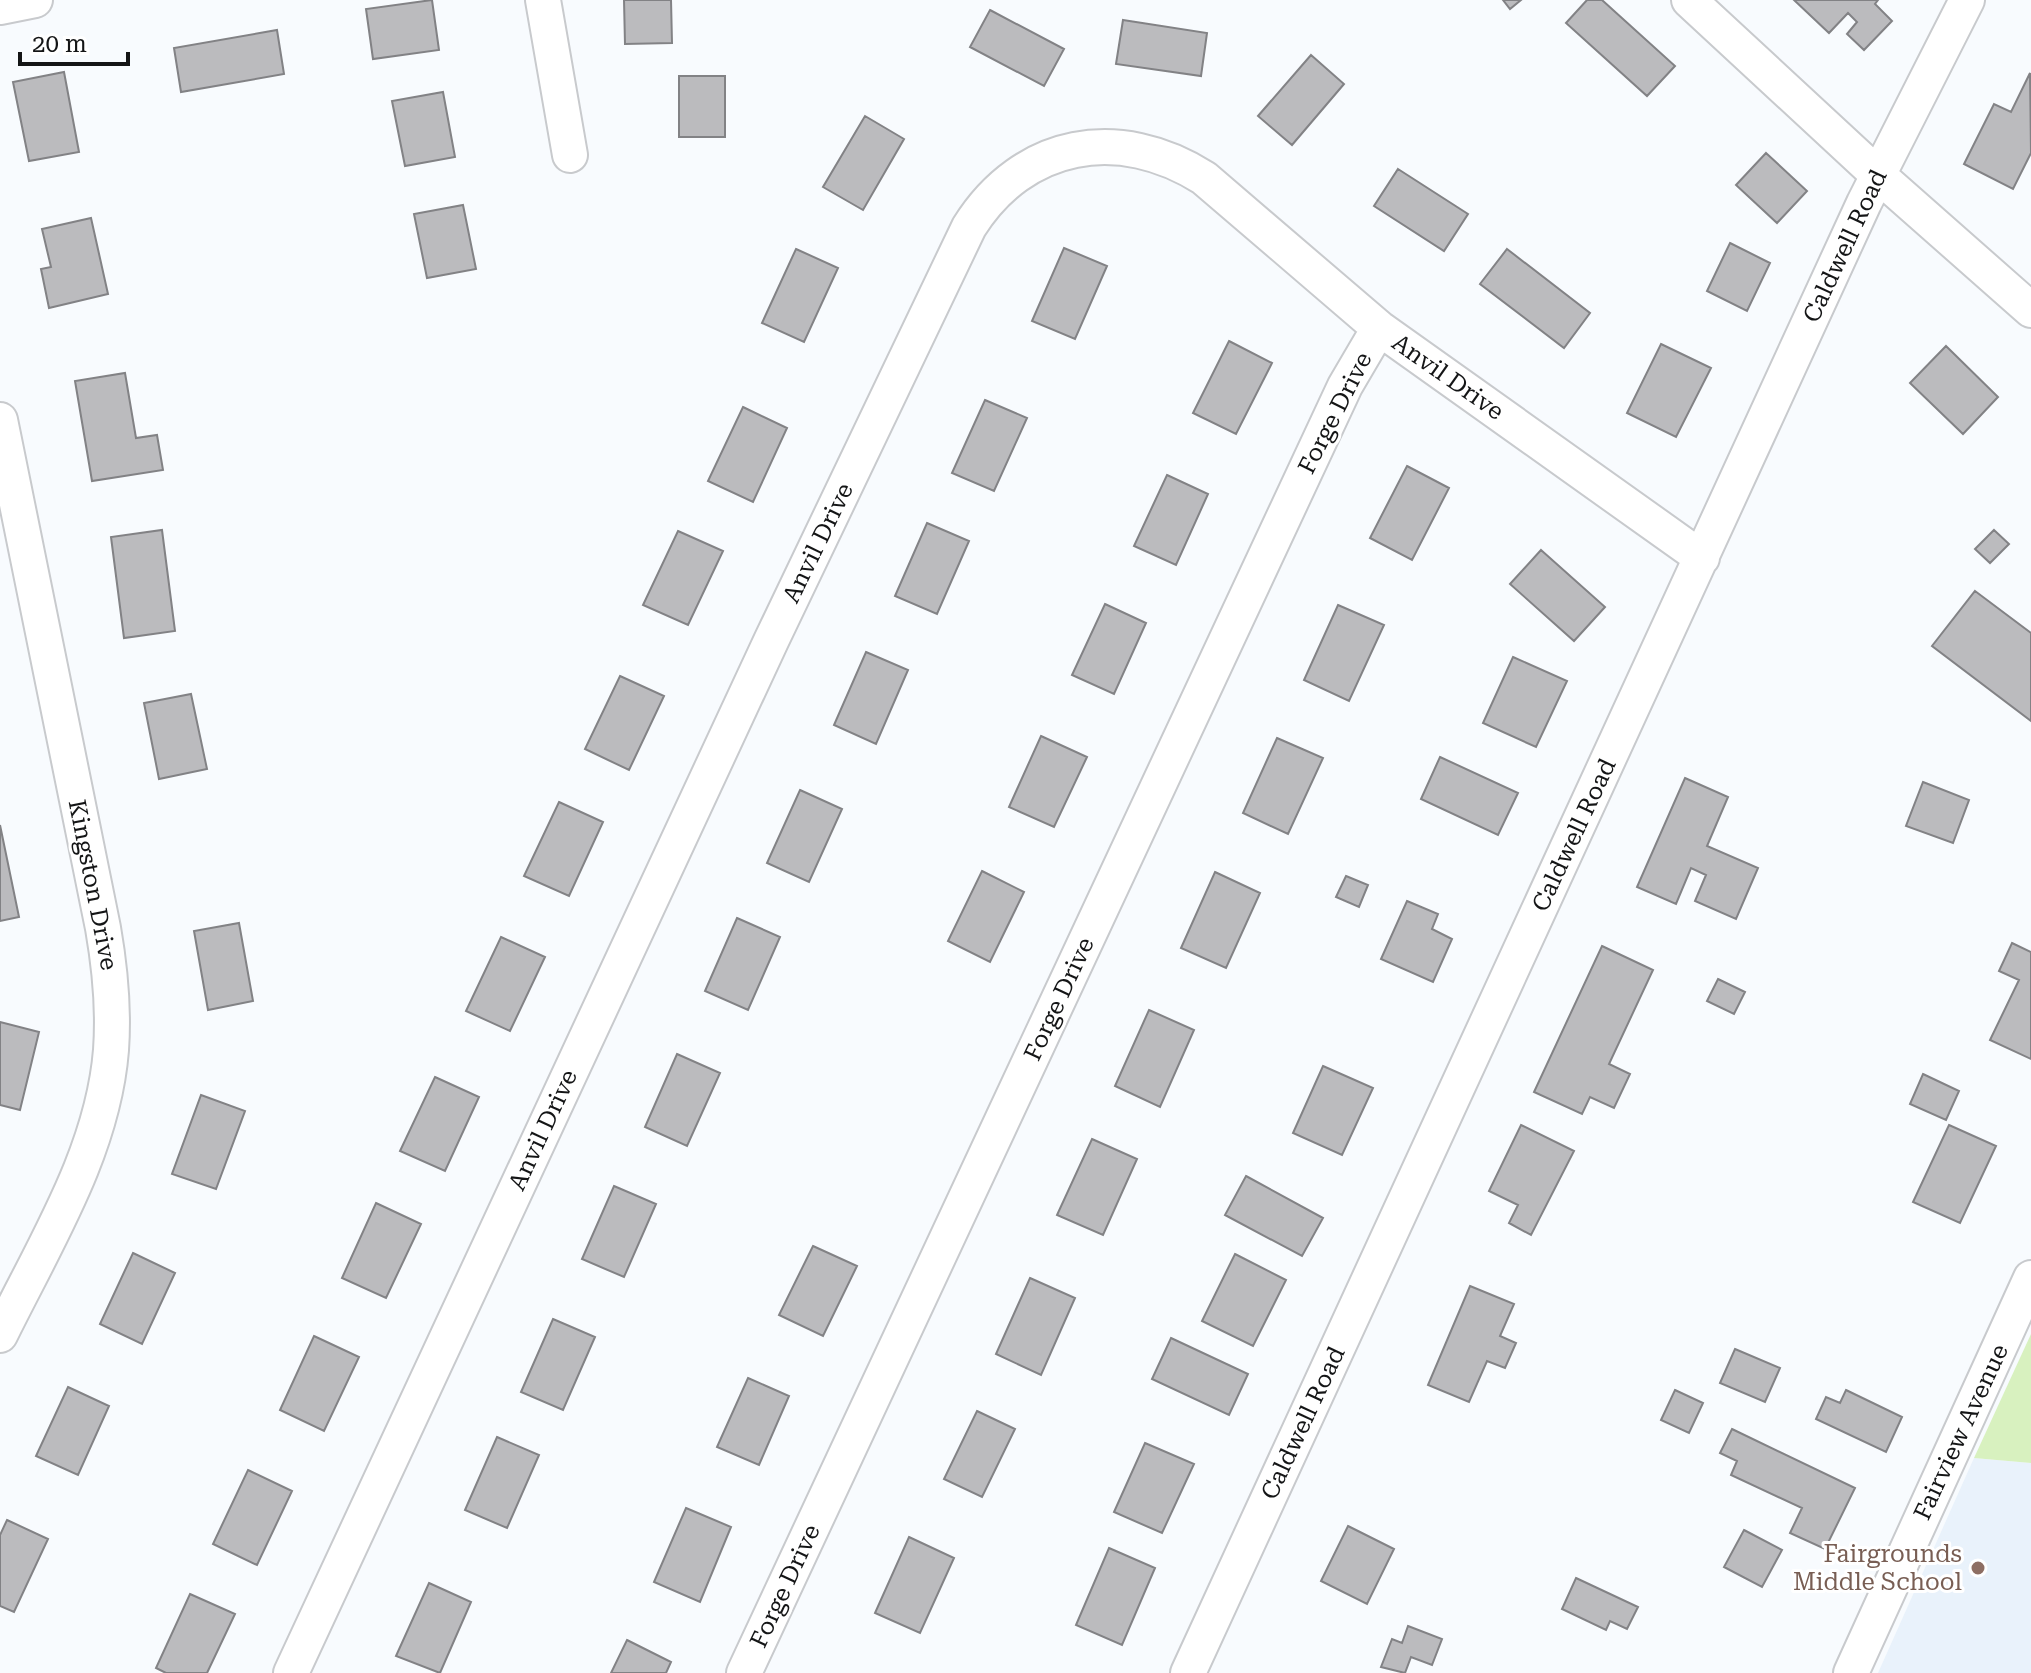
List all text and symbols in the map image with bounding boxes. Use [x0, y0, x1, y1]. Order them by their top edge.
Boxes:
scale bar [20, 16, 128, 66]
text: 20 m [32, 30, 87, 58]
street label: Caldwell Road [1797, 165, 1893, 327]
street label: Anvil Drive [1387, 328, 1509, 426]
street label: Forge Drive [1292, 348, 1378, 478]
street label: Anvil Drive [777, 479, 859, 607]
street label: Caldwell Road [1526, 754, 1622, 916]
street label: Kingston Drive [63, 797, 123, 973]
street label: Forge Drive [1018, 933, 1100, 1065]
street label: Anvil Drive [503, 1065, 583, 1195]
street label: Fairview Avenue [1908, 1340, 2014, 1524]
street label: Caldwell Road [1255, 1342, 1351, 1504]
street label: Forge Drive [744, 1520, 826, 1652]
place label: Fairgrounds Middle School [1793, 1540, 1962, 1596]
marker: Fairgrounds Middle School [1969, 1559, 1987, 1577]

